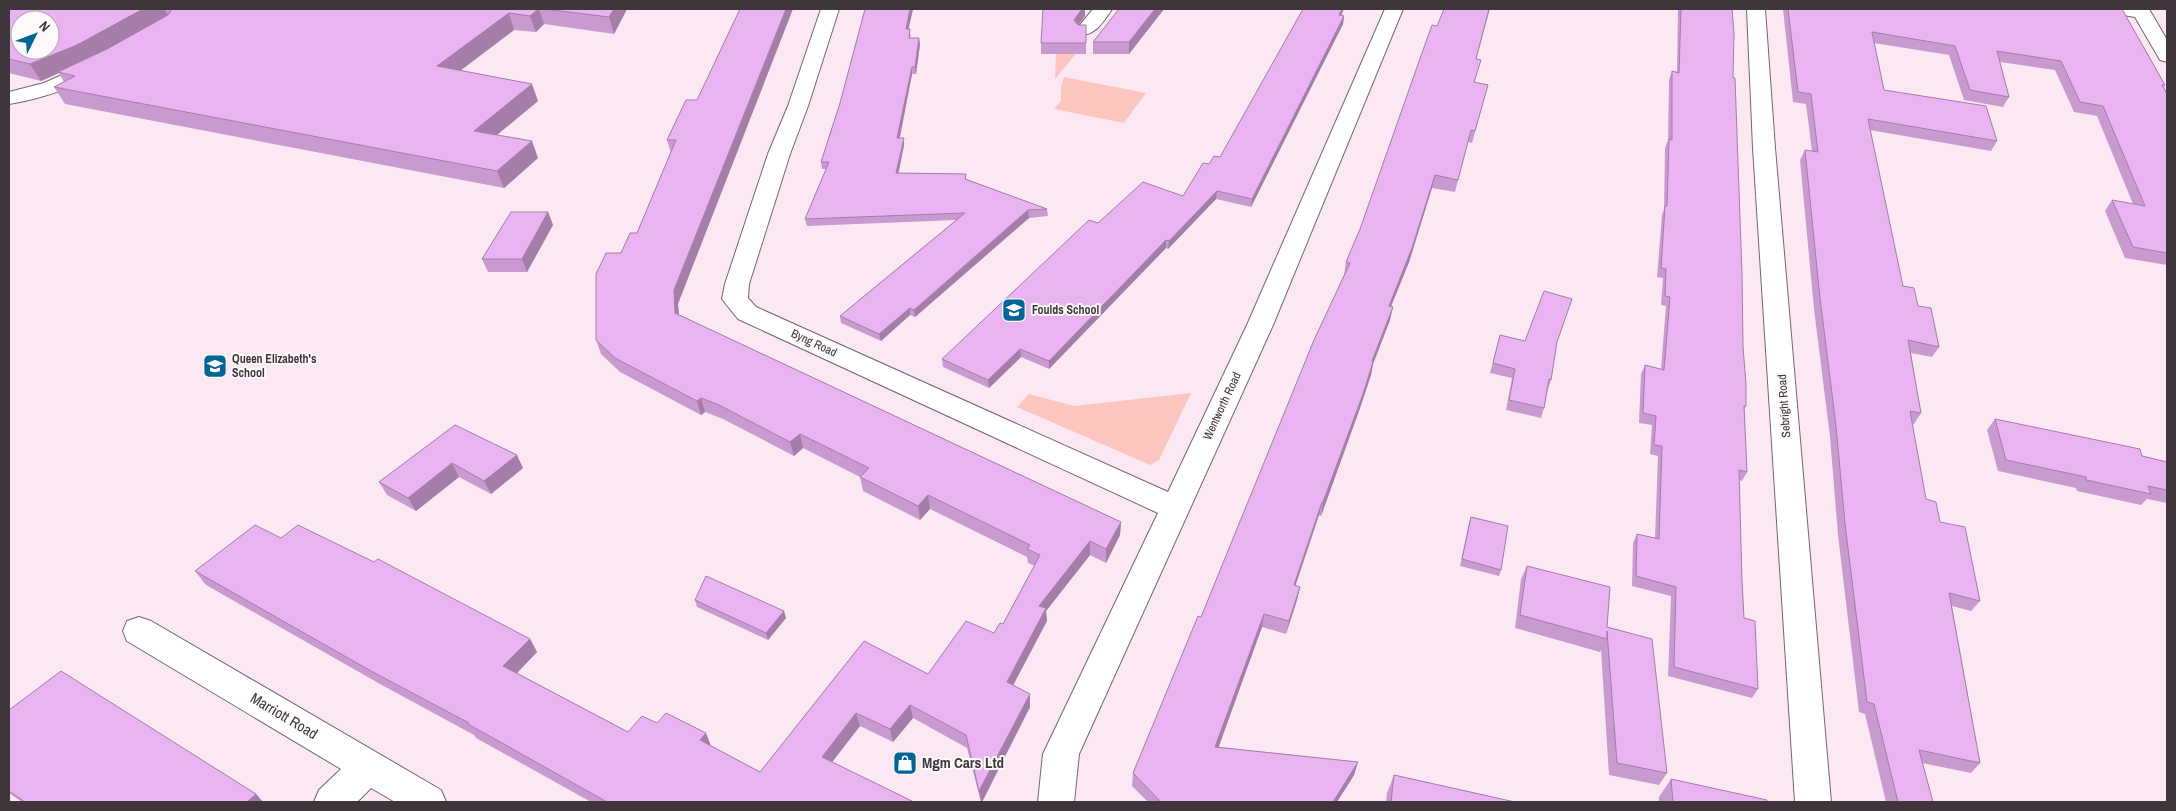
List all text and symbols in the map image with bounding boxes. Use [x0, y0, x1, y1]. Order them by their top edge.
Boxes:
north arrow [10, 10, 60, 60]
text: N [35, 17, 54, 35]
school or university icon: Foulds School [1001, 297, 1027, 323]
place label: Foulds School [1032, 302, 1100, 318]
street label: Byng Road [789, 325, 839, 361]
place label: Queen Elizabeth's School [232, 351, 317, 381]
school or university icon: Queen Elizabeth's School [202, 353, 228, 379]
street label: Wentworth Road [1199, 369, 1245, 443]
street label: Sebright Road [1774, 374, 1794, 438]
street label: Marriott Road [247, 687, 322, 744]
shop icon: Mgm Cars Ltd [892, 750, 918, 776]
place label: Mgm Cars Ltd [922, 752, 1004, 773]

